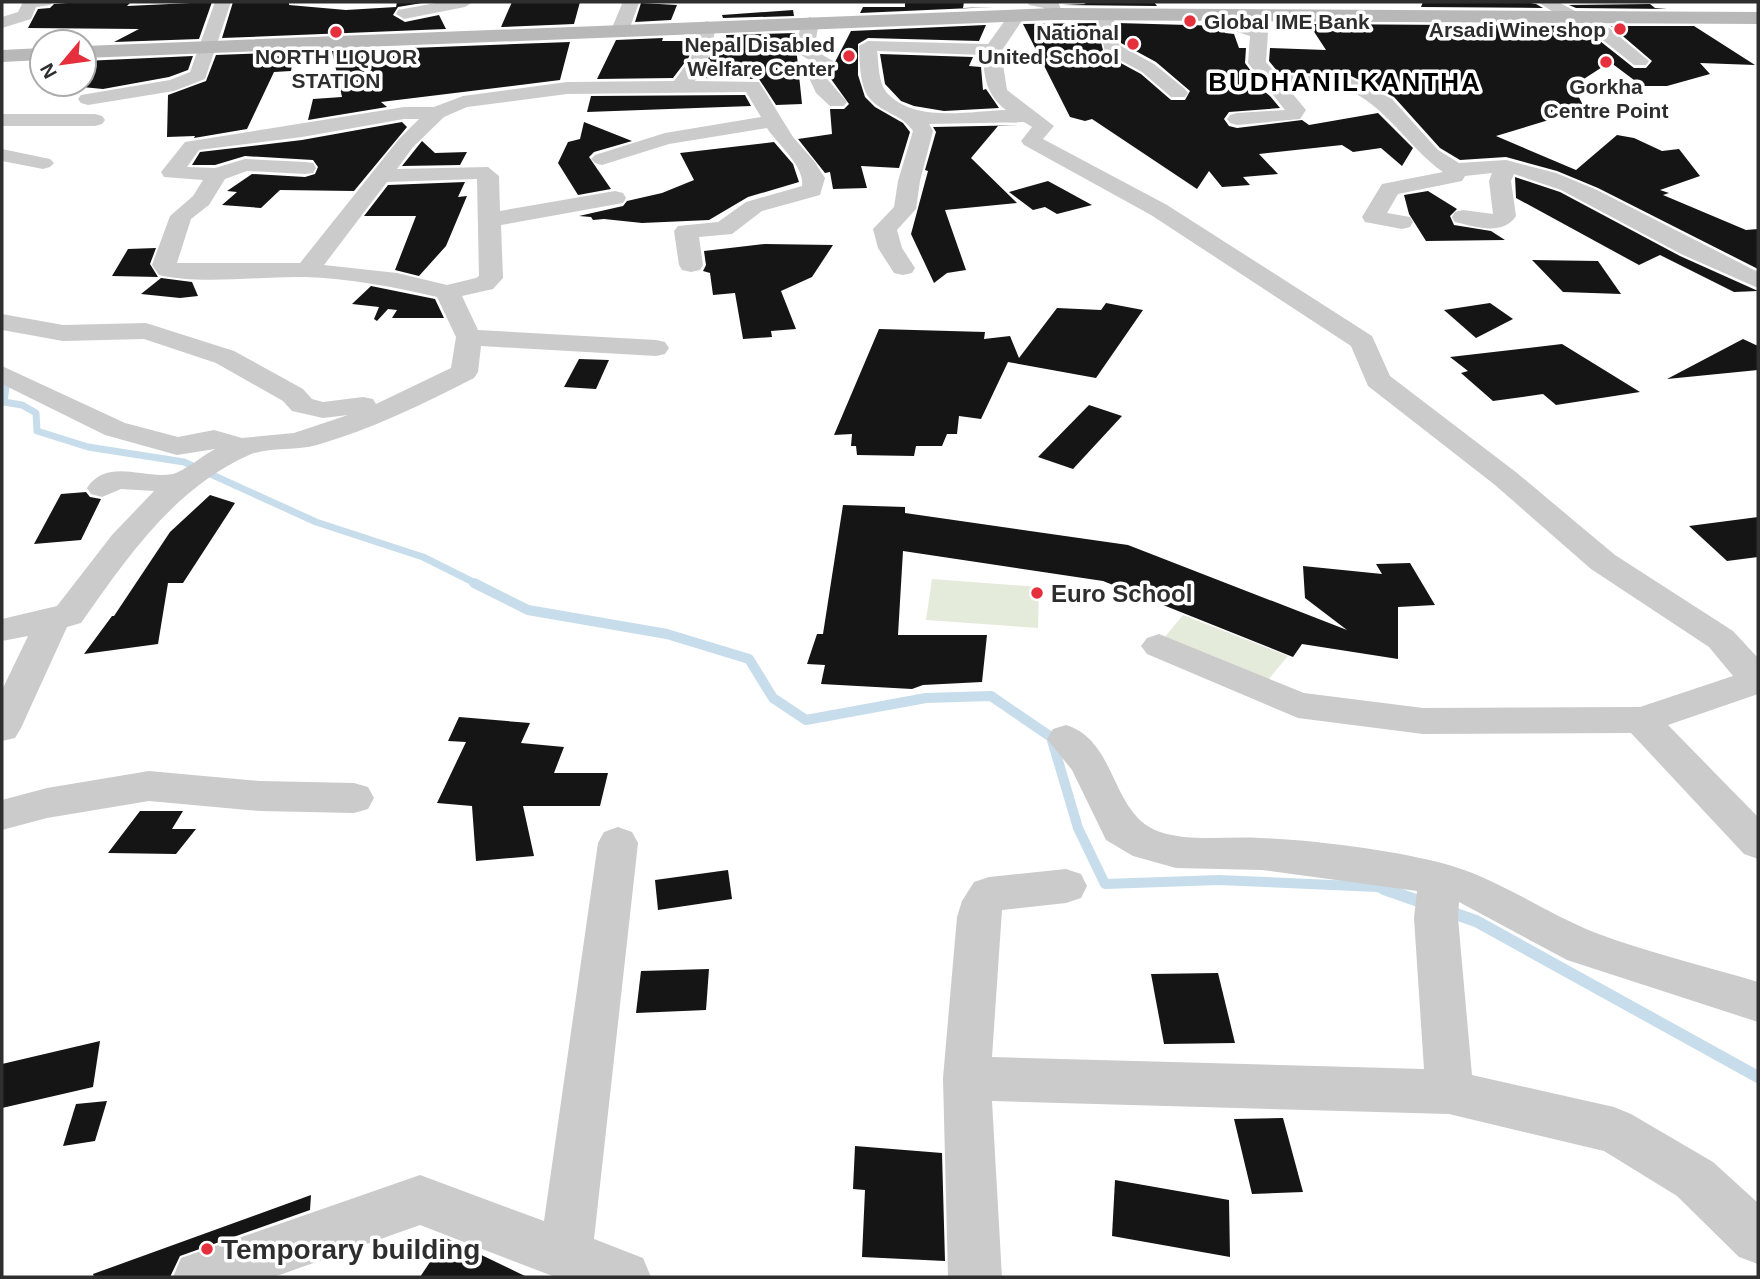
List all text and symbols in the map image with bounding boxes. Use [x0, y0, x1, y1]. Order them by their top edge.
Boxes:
place label: Global IME Bank [1204, 10, 1370, 33]
marker: Global IME Bank [1182, 13, 1198, 29]
place label: Arsadi Wine shop [1429, 18, 1606, 41]
place label: National United School [978, 21, 1119, 68]
marker: Arsadi Wine shop [1612, 21, 1628, 37]
marker: NORTH LIQUOR STATION [328, 24, 344, 40]
north arrow [28, 28, 98, 98]
place label: Nepal Disabled Welfare Center [684, 33, 835, 80]
marker: National United School [1125, 36, 1141, 52]
place label: NORTH LIQUOR STATION [255, 45, 417, 92]
marker: Nepal Disabled Welfare Center [841, 48, 857, 64]
marker: Gorkha Centre Point [1598, 54, 1614, 70]
text: N [36, 60, 61, 82]
district label: BUDHANILKANTHA [1208, 67, 1482, 97]
place label: Gorkha Centre Point [1544, 75, 1668, 122]
place label: Euro School [1051, 580, 1192, 607]
marker: Euro School [1029, 585, 1045, 601]
place label: Temporary building [221, 1234, 480, 1265]
marker: Temporary building [199, 1241, 215, 1257]

